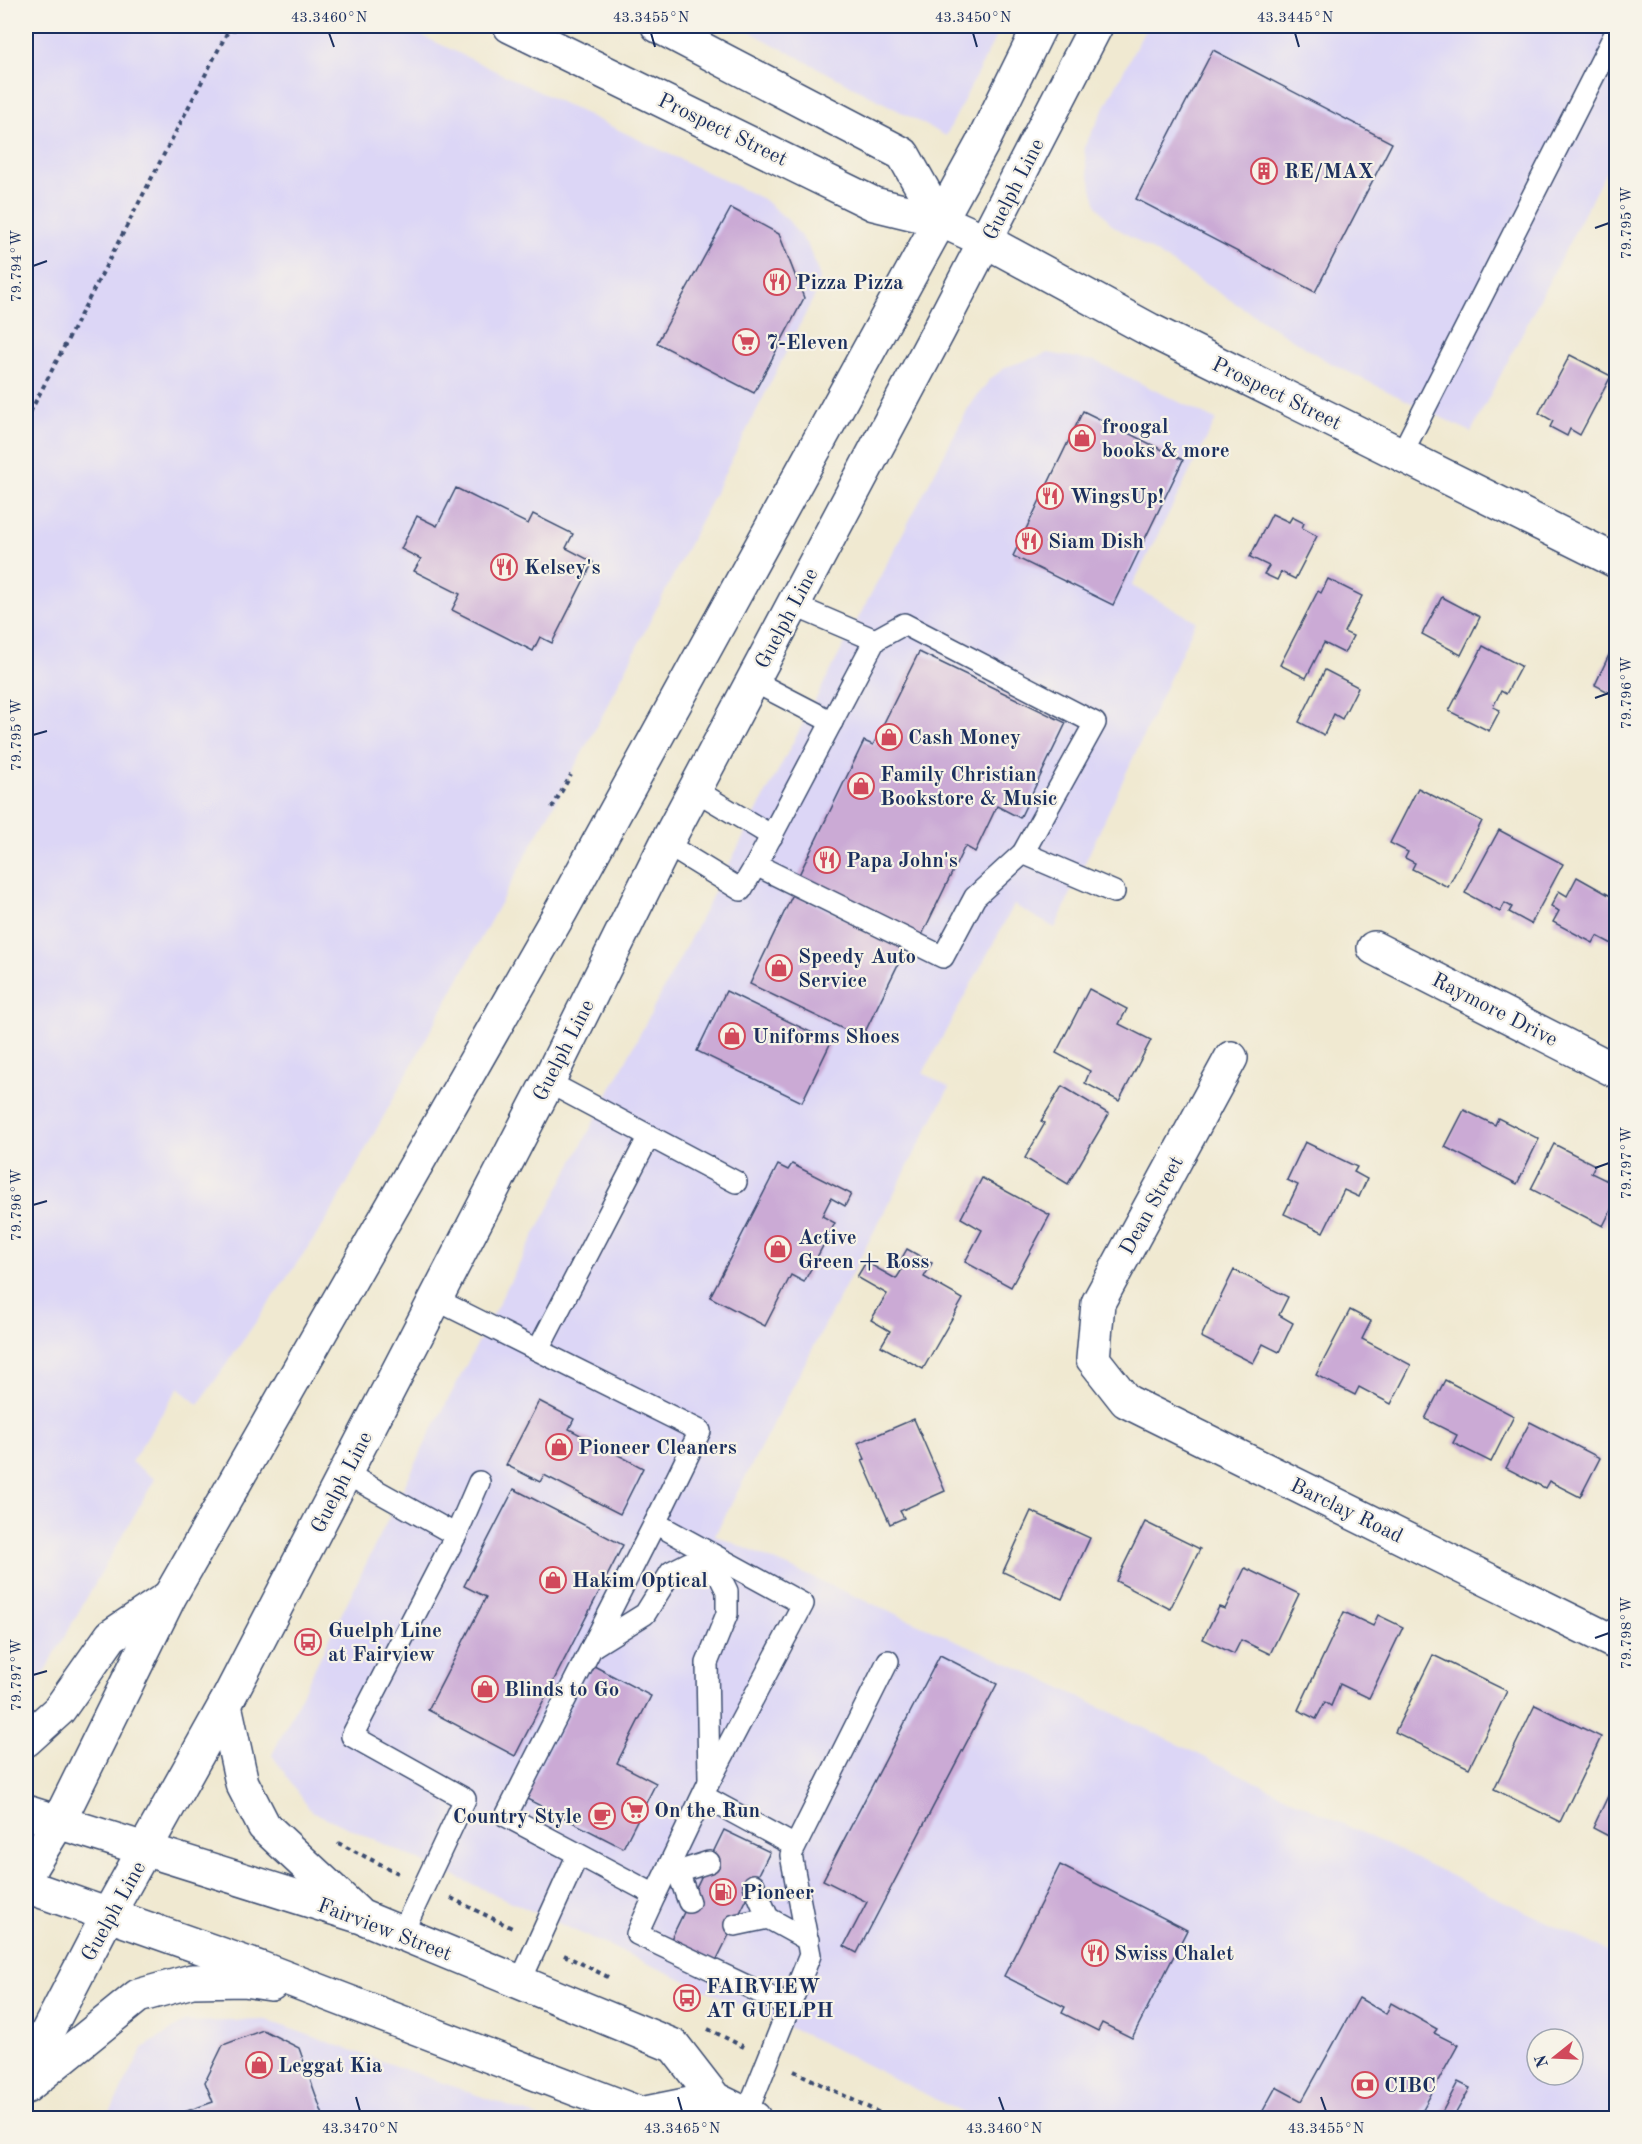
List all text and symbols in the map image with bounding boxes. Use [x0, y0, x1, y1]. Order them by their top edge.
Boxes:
text: 43.3460°N [291, 11, 368, 26]
text: 43.3455°N [613, 11, 690, 26]
text: 43.3450°N [935, 11, 1012, 26]
text: 43.3445°N [1257, 11, 1334, 26]
street label: Prospect Street [654, 90, 790, 171]
street label: Guelph Line [980, 136, 1049, 244]
building icon: RE/MAX [1249, 156, 1279, 186]
place label: RE/MAX [1284, 162, 1374, 183]
text: 79.795°W [1620, 187, 1635, 259]
text: 79.794°W [10, 230, 25, 302]
restaurant icon: Pizza Pizza [762, 267, 792, 297]
place label: Pizza Pizza [796, 273, 904, 294]
supermarket icon: 7-Eleven [731, 327, 761, 357]
place label: 7-Eleven [766, 333, 848, 354]
street label: Prospect Street [1208, 354, 1344, 435]
place label: froogal books & more [1102, 417, 1230, 462]
shop icon: froogal books & more [1067, 423, 1097, 453]
restaurant icon: WingsUp! [1035, 481, 1065, 511]
place label: WingsUp! [1070, 487, 1164, 508]
restaurant icon: Siam Dish [1014, 526, 1044, 556]
place label: Siam Dish [1048, 532, 1144, 553]
restaurant icon: Kelsey's [489, 552, 519, 582]
place label: Kelsey's [524, 558, 601, 579]
street label: Guelph Line [752, 565, 823, 672]
text: 79.796°W [1620, 657, 1635, 729]
text: 79.795°W [10, 699, 25, 771]
shop icon: Cash Money [874, 722, 904, 752]
place label: Cash Money [908, 728, 1021, 749]
place label: Family Christian Bookstore & Music [880, 765, 1058, 810]
shop icon: Family Christian Bookstore & Music [846, 771, 876, 801]
restaurant icon: Papa John's [812, 845, 842, 875]
place label: Papa John's [846, 851, 958, 872]
place label: Speedy Auto Service [798, 947, 916, 992]
shop icon: Speedy Auto Service [764, 953, 794, 983]
street label: Raymore Drive [1428, 970, 1561, 1051]
street label: Guelph Line [530, 997, 599, 1105]
shop icon: Uniforms Shoes [717, 1021, 747, 1051]
place label: Uniforms Shoes [752, 1027, 900, 1048]
text: 79.797°W [1620, 1127, 1635, 1199]
street label: Dean Street [1117, 1153, 1188, 1259]
text: 79.796°W [10, 1169, 25, 1241]
place label: Active Green + Ross [798, 1228, 929, 1273]
shop icon: Active Green + Ross [763, 1234, 793, 1264]
street label: Guelph Line [308, 1429, 377, 1537]
shop icon: Pioneer Cleaners [544, 1432, 574, 1462]
place label: Pioneer Cleaners [578, 1438, 737, 1459]
street label: Barclay Road [1287, 1475, 1406, 1548]
shop icon: Hakim Optical [538, 1565, 568, 1595]
place label: Hakim Optical [572, 1571, 708, 1592]
text: 79.798°W [1620, 1597, 1635, 1669]
place label: Guelph Line at Fairview [328, 1621, 442, 1666]
bus stop icon: Guelph Line at Fairview [293, 1627, 323, 1657]
text: 79.797°W [10, 1639, 25, 1711]
shop icon: Blinds to Go [470, 1674, 500, 1704]
place label: Blinds to Go [504, 1680, 619, 1701]
supermarket icon: On the Run [620, 1795, 650, 1825]
cafe icon: Country Style [587, 1801, 617, 1831]
place label: On the Run [654, 1801, 760, 1822]
place label: Country Style [453, 1807, 582, 1828]
street label: Guelph Line [78, 1858, 150, 1965]
fuel station icon: Pioneer [708, 1877, 738, 1907]
place label: Pioneer [742, 1883, 814, 1904]
street label: Fairview Street [315, 1895, 454, 1966]
restaurant icon: Swiss Chalet [1080, 1938, 1110, 1968]
place label: Swiss Chalet [1114, 1944, 1234, 1965]
place label: FAIRVIEW AT GUELPH [706, 1977, 834, 2022]
bus stop icon: FAIRVIEW AT GUELPH [672, 1983, 702, 2013]
north arrow [1525, 2027, 1585, 2087]
shop icon: Leggat Kia [244, 2050, 274, 2080]
text: N [1533, 2052, 1552, 2069]
place label: Leggat Kia [278, 2056, 383, 2077]
bank icon: CIBC [1350, 2070, 1380, 2100]
place label: CIBC [1384, 2076, 1436, 2097]
text: 43.3470°N [322, 2122, 399, 2137]
text: 43.3465°N [644, 2122, 721, 2137]
text: 43.3460°N [966, 2122, 1043, 2137]
text: 43.3455°N [1288, 2122, 1365, 2137]

